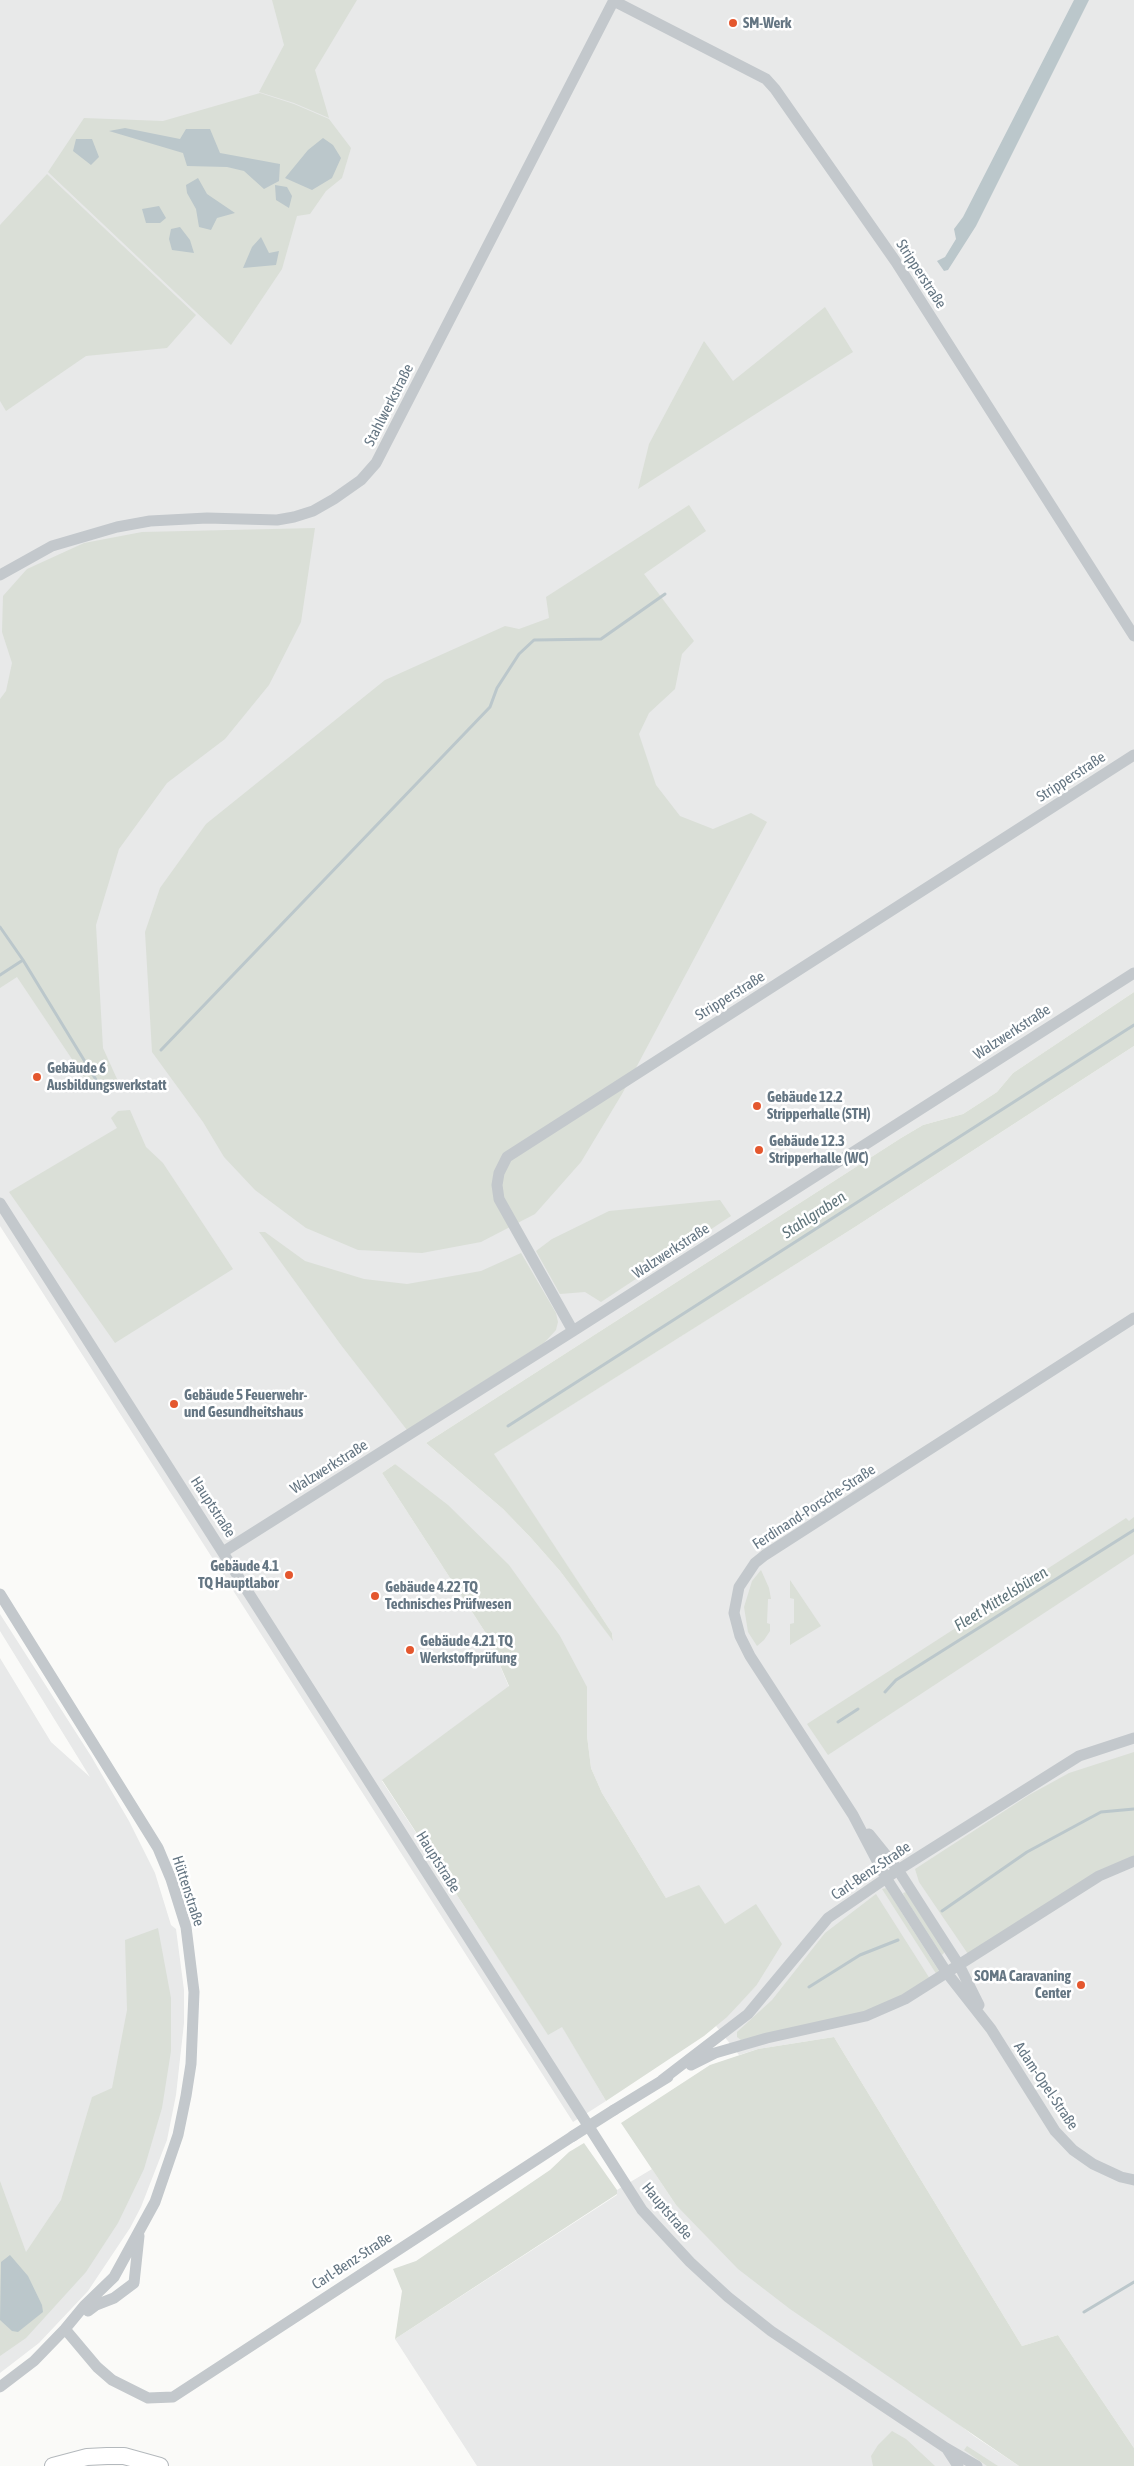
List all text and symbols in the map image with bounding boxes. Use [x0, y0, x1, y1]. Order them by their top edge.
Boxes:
place label: SM-Werk [743, 14, 791, 32]
marker: SM-Werk [727, 17, 739, 29]
street label: Stripperstraße [892, 236, 950, 312]
street label: Stahlwerkstraße [361, 361, 417, 449]
street label: Stripperstraße [1033, 748, 1109, 806]
street label: Stripperstraße [692, 968, 768, 1024]
street label: Walzwerkstraße [970, 1000, 1054, 1064]
place label: Gebäude 6 Ausbildungswerkstatt [47, 1059, 167, 1094]
marker: Gebäude 6 Ausbildungswerkstatt [31, 1071, 43, 1083]
place label: Gebäude 12.2 Stripperhalle (STH) [767, 1088, 871, 1123]
marker: Gebäude 12.2 Stripperhalle (STH) [751, 1100, 763, 1112]
place label: Gebäude 12.3 Stripperhalle (WC) [769, 1132, 869, 1167]
marker: Gebäude 12.3 Stripperhalle (WC) [753, 1144, 765, 1156]
water label: Stahlgraben [778, 1187, 850, 1243]
street label: Walzwerkstraße [629, 1219, 713, 1283]
place label: Gebäude 5 Feuerwehr- und Gesundheitshaus [184, 1386, 307, 1421]
marker: Gebäude 5 Feuerwehr- und Gesundheitshaus [168, 1398, 180, 1410]
street label: Walzwerkstraße [287, 1436, 371, 1498]
street label: Ferdinand-Porsche-Straße [749, 1461, 879, 1553]
street label: Hauptstraße [187, 1473, 239, 1541]
place label: Gebäude 4.1 TQ Hauptlabor [198, 1557, 279, 1592]
water label: Fleet Mittelsbüren [951, 1563, 1051, 1635]
marker: Gebäude 4.1 TQ Hauptlabor [283, 1569, 295, 1581]
place label: Gebäude 4.22 TQ Technisches Prüfwesen [385, 1578, 511, 1613]
marker: Gebäude 4.22 TQ Technisches Prüfwesen [369, 1590, 381, 1602]
place label: Gebäude 4.21 TQ Werkstoffprüfung [420, 1632, 517, 1667]
marker: Gebäude 4.21 TQ Werkstoffprüfung [404, 1644, 416, 1656]
street label: Hauptstraße [412, 1828, 464, 1896]
street label: Carl-Benz-Straße [828, 1838, 914, 1904]
street label: Hüttenstraße [168, 1853, 208, 1929]
place label: SOMA Caravaning Center [974, 1967, 1071, 2002]
marker: SOMA Caravaning Center [1075, 1979, 1087, 1991]
street label: Adam-Opel-Straße [1010, 2039, 1082, 2133]
street label: Hauptstraße [638, 2179, 696, 2243]
street label: Carl-Benz-Straße [309, 2228, 395, 2294]

